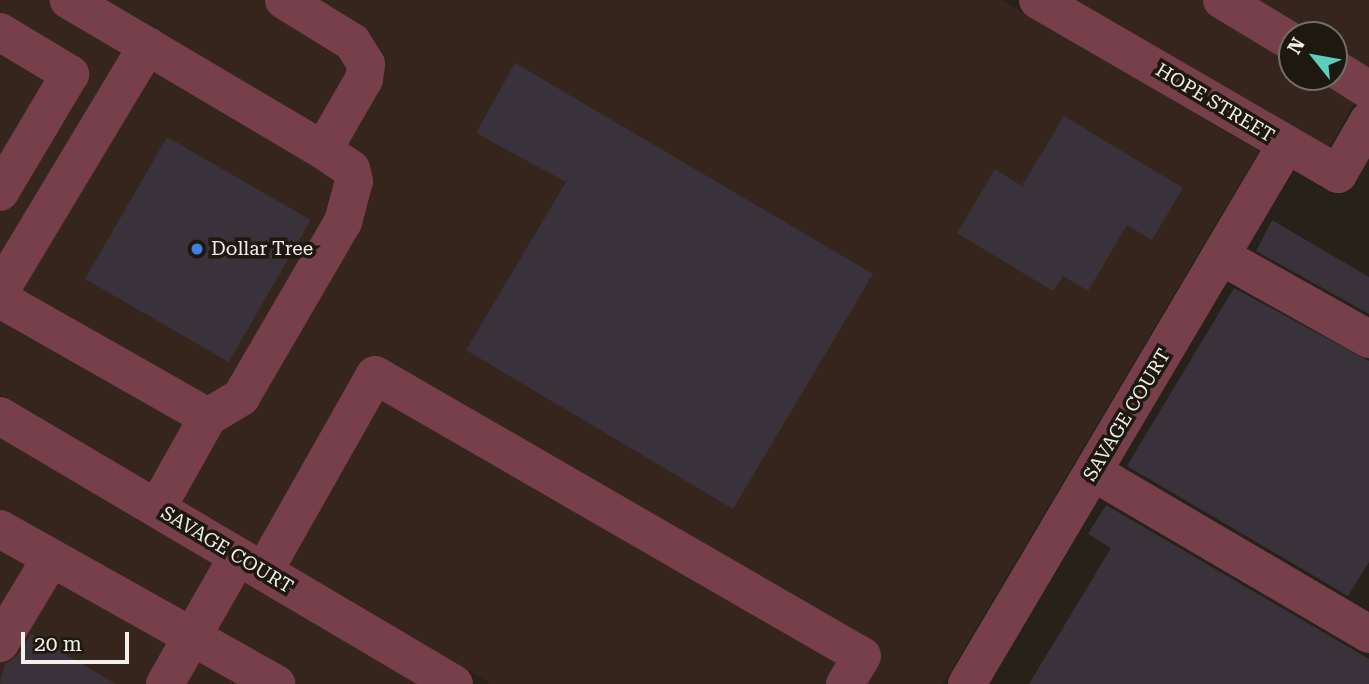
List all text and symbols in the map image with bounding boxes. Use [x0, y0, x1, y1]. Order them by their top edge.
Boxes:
north arrow [1278, 21, 1348, 91]
text: N [1283, 34, 1310, 58]
street label: HOPE STREET [1152, 59, 1278, 147]
place label: Dollar Tree [211, 238, 313, 260]
marker: Dollar Tree [189, 241, 205, 257]
street label: SAVAGE COURT [1079, 345, 1175, 485]
street label: SAVAGE COURT [157, 502, 297, 598]
scale bar [24, 618, 133, 662]
text: 20 m [34, 632, 82, 656]

